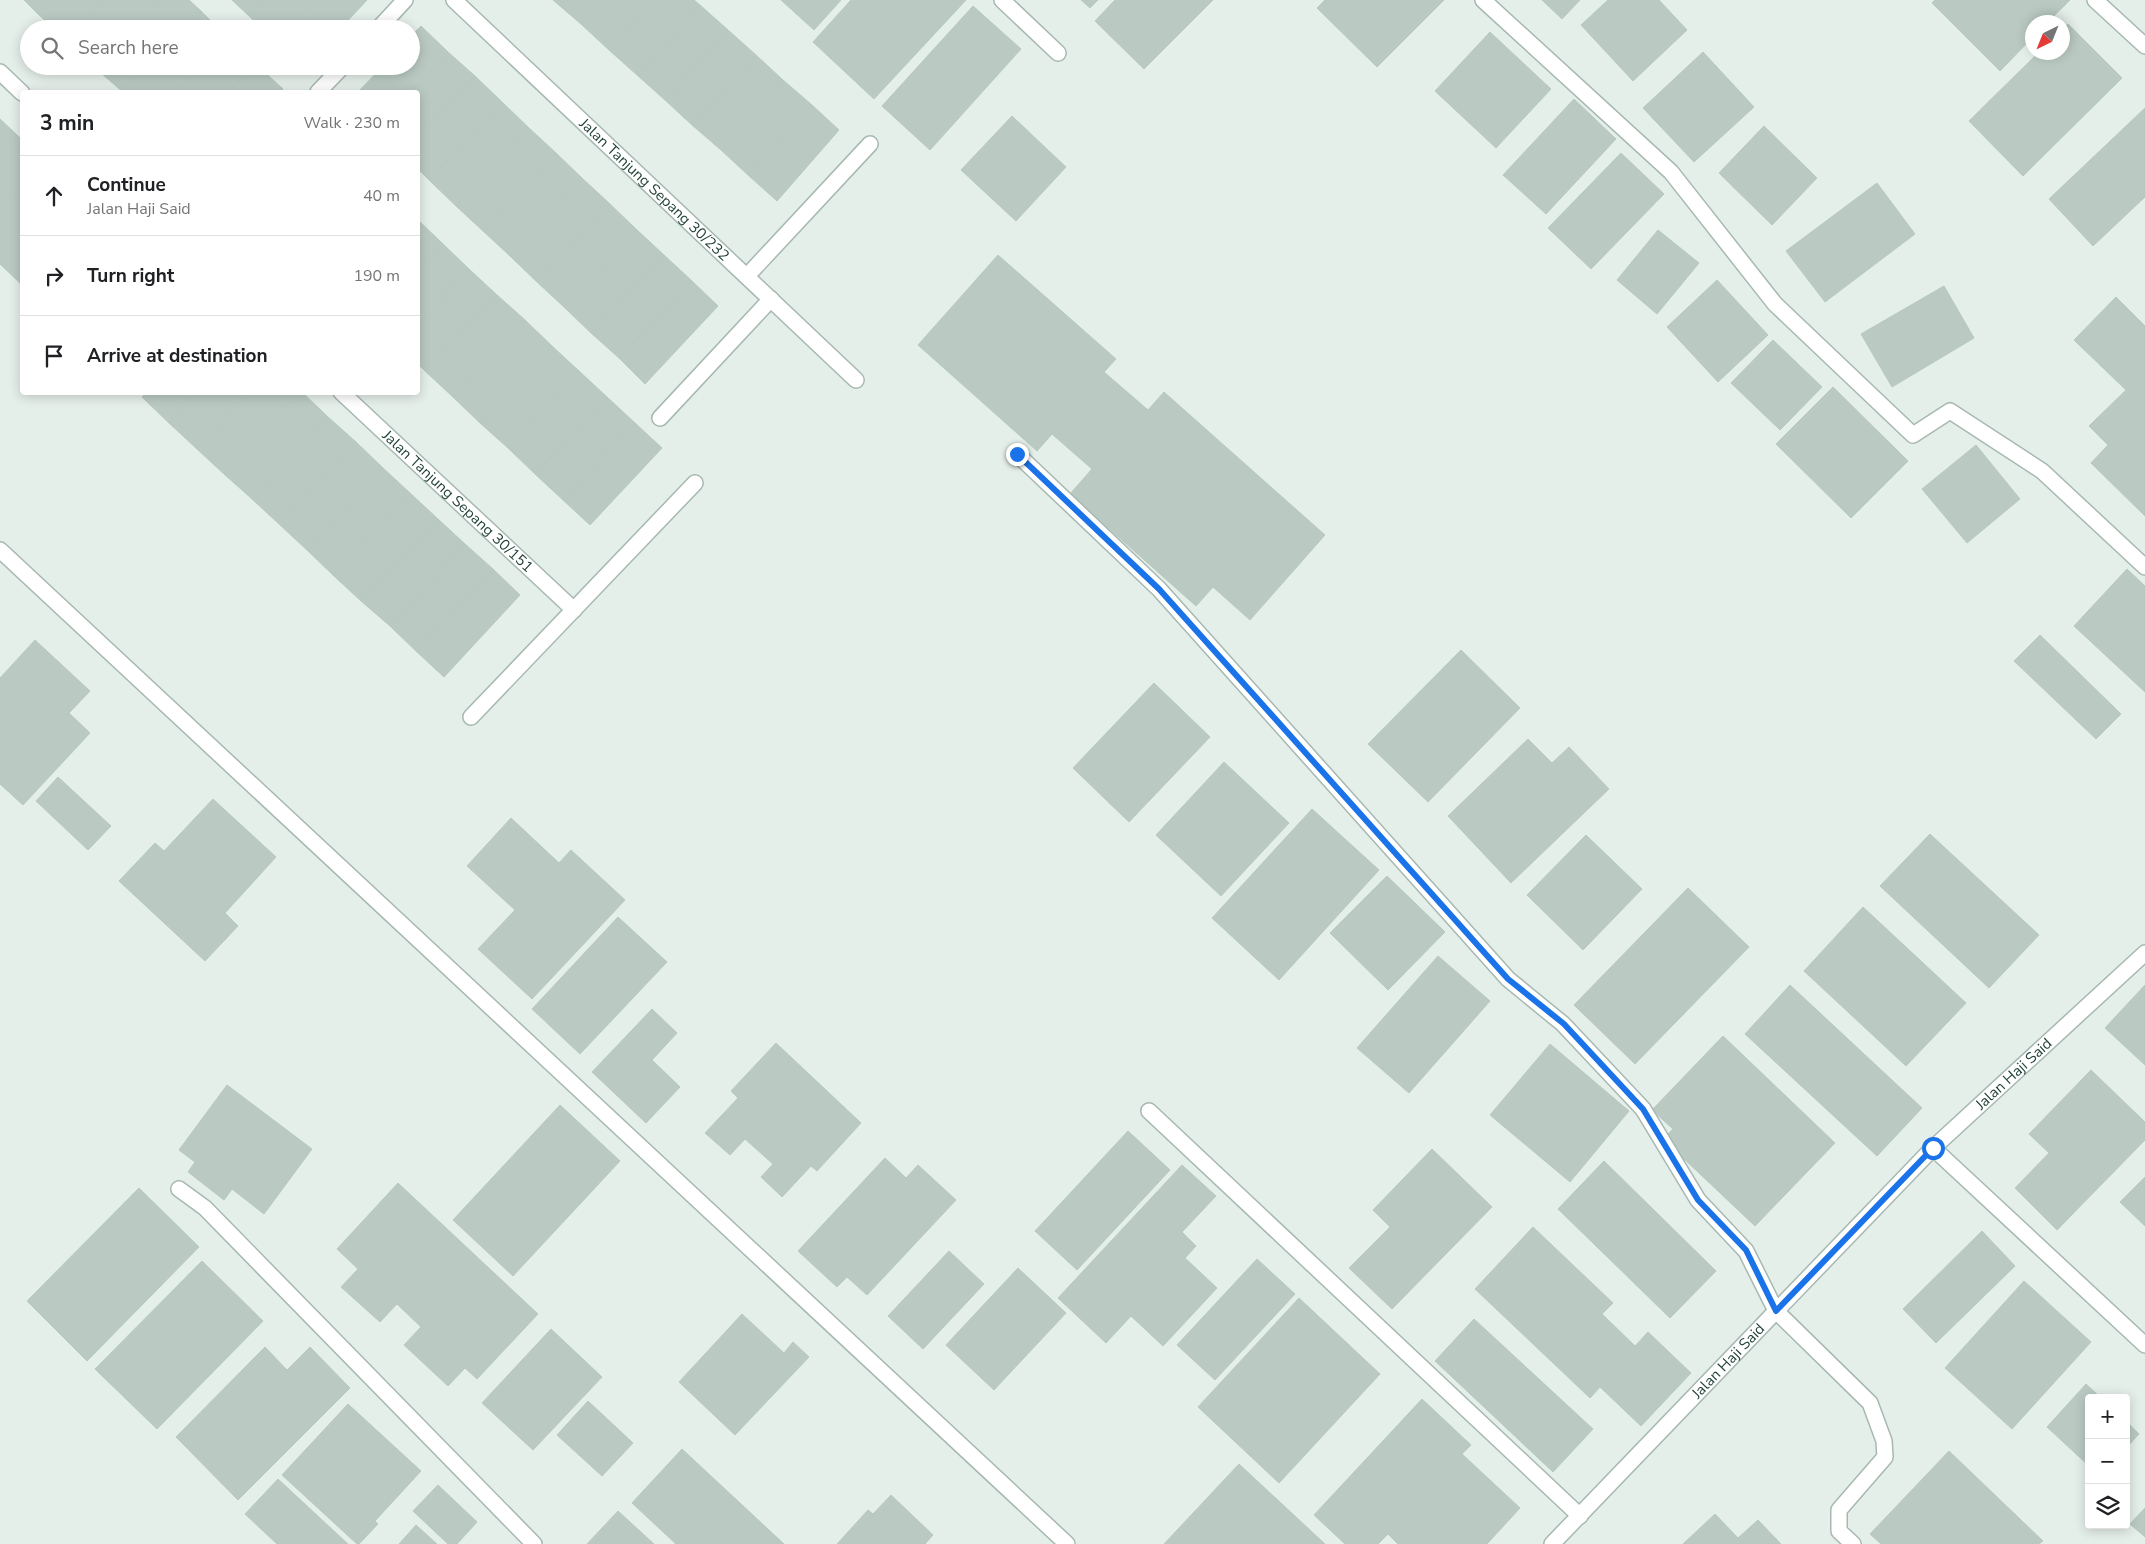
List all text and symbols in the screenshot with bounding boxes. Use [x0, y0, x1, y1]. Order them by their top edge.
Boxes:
north arrow [2025, 15, 2070, 60]
search box [20, 20, 420, 75]
icon: search [38, 34, 66, 62]
text: Search here [78, 35, 179, 61]
text: 3 min [40, 109, 94, 137]
text: Walk · 230 m [304, 112, 400, 134]
street label: Jalan Tanjung Sepang 30/232 [574, 113, 734, 265]
text: Continue [87, 172, 166, 198]
icon: ahead [40, 182, 68, 210]
text: 40 m [363, 185, 400, 207]
text: Jalan Haji Said [87, 198, 191, 220]
icon: right [40, 262, 68, 290]
text: Turn right [87, 263, 174, 289]
text: 190 m [353, 265, 400, 287]
icon: arrive [40, 342, 68, 370]
text: Arrive at destination [87, 343, 268, 369]
street label: Jalan Tanjung Sepang 30/151 [377, 425, 538, 577]
route end [1006, 443, 1029, 466]
street label: Jalan Haji Said [1970, 1034, 2056, 1115]
route start [1922, 1137, 1945, 1160]
street label: Jalan Haji Said [1686, 1319, 1769, 1404]
map controls [2085, 1394, 2130, 1529]
button: + [2085, 1394, 2130, 1439]
button: − [2085, 1439, 2130, 1484]
button: layers [2085, 1484, 2130, 1529]

